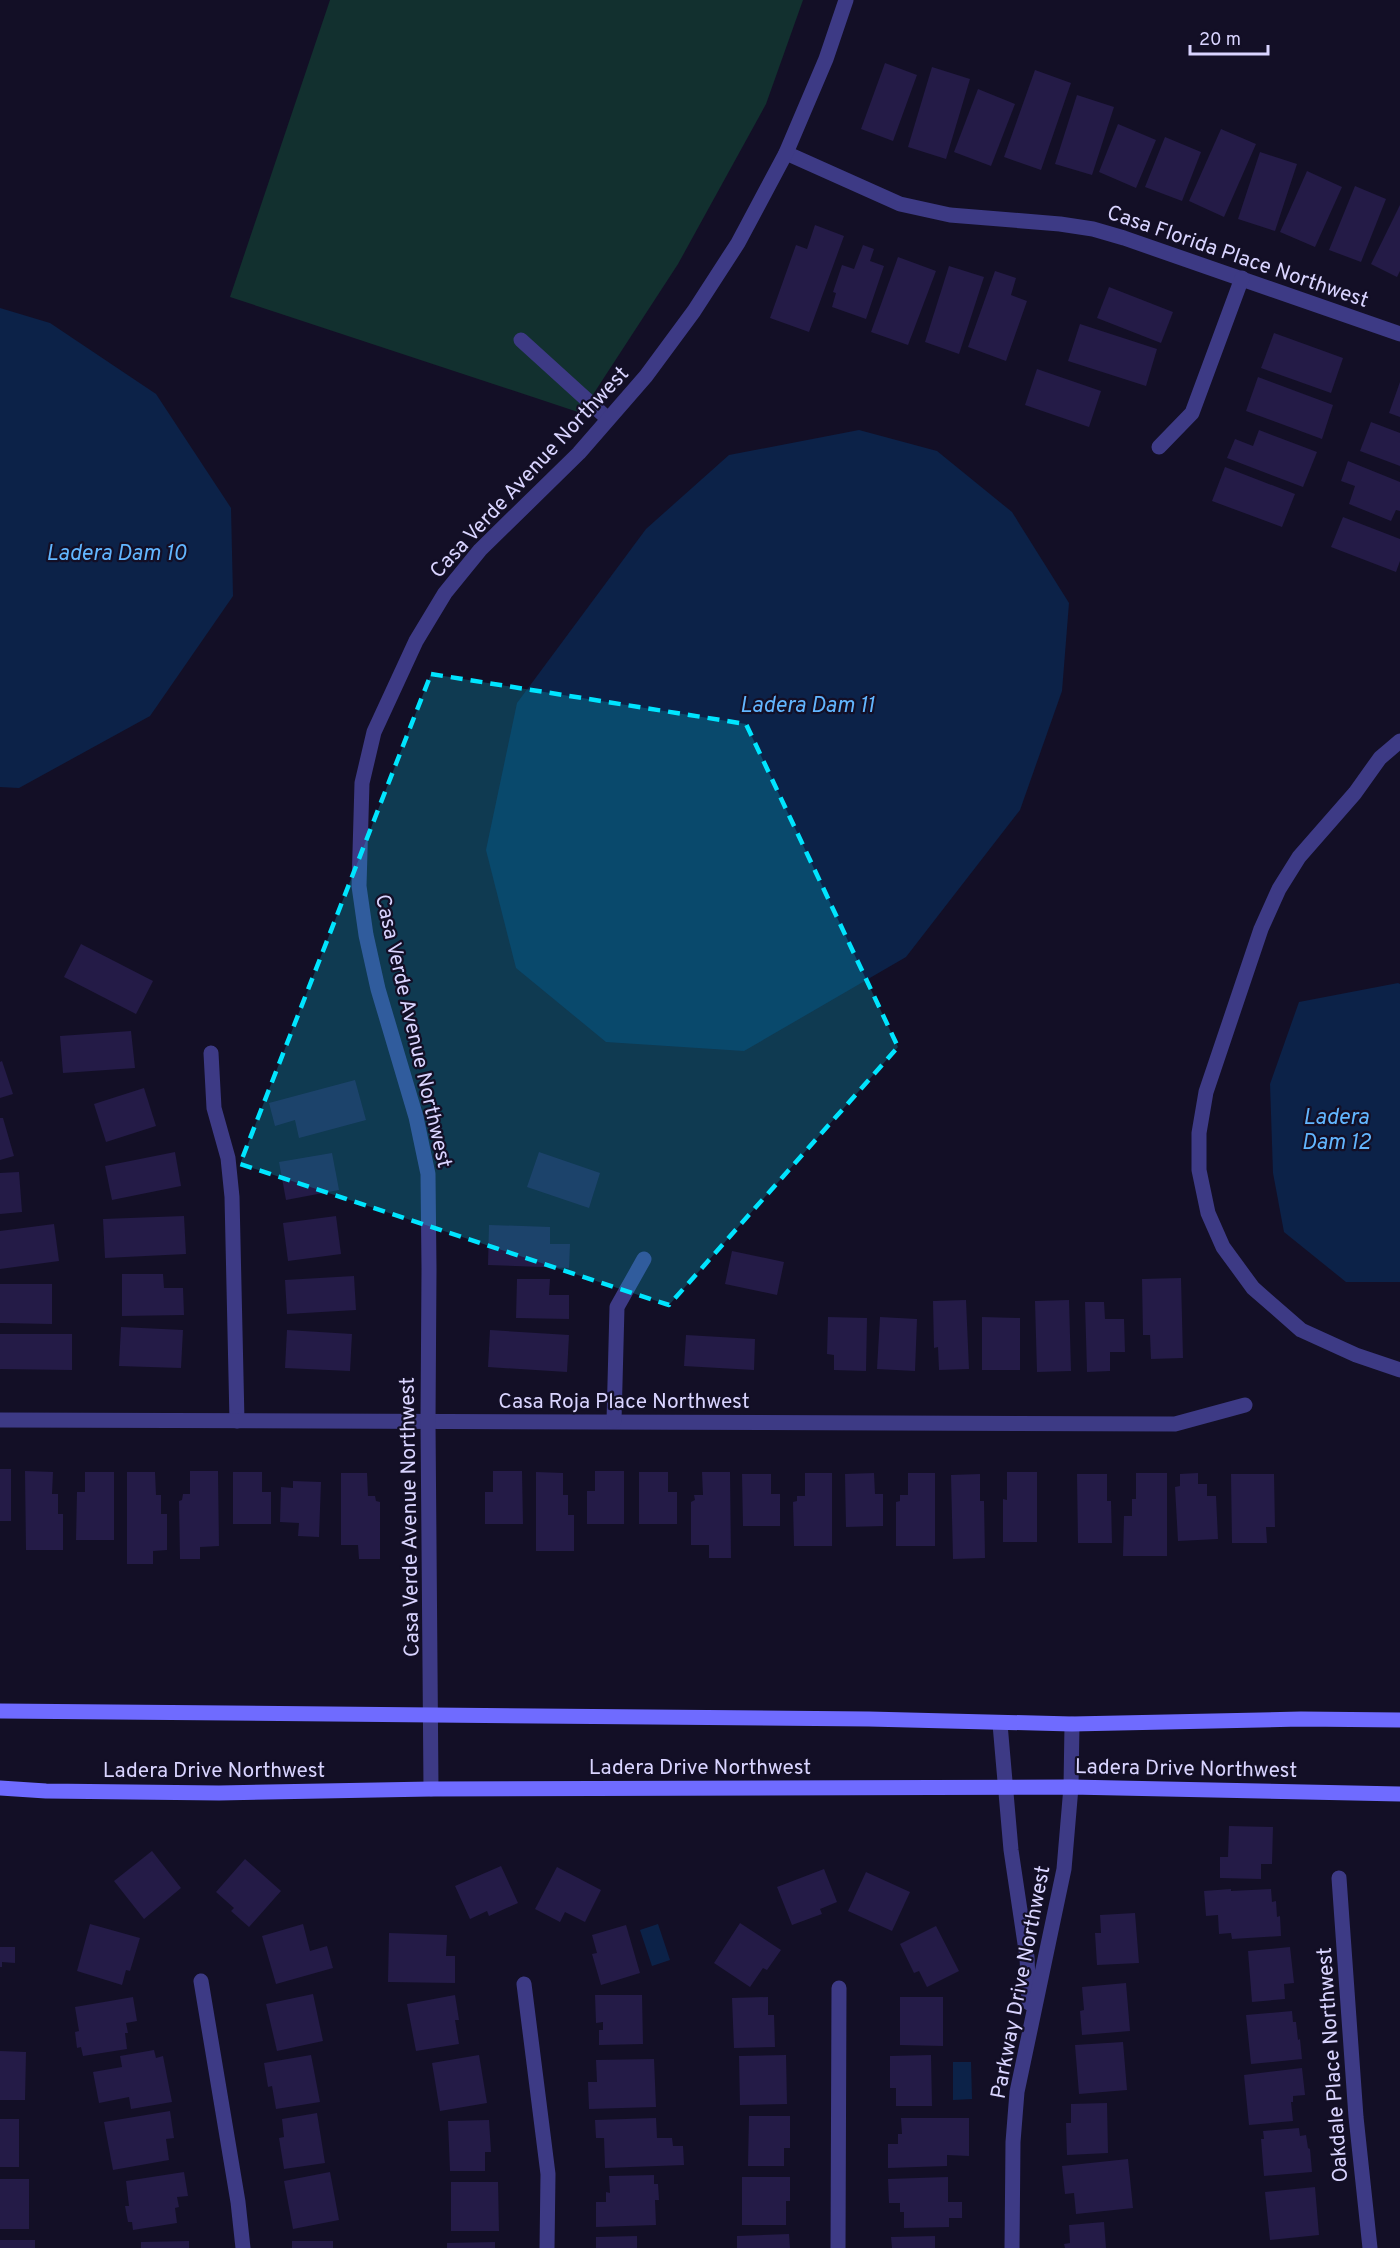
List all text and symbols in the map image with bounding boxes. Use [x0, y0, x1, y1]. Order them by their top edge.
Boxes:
scale bar [1190, 18, 1268, 56]
text: 20 m [1199, 29, 1241, 52]
street label: Casa Florida Place Northwest [1103, 200, 1372, 315]
street label: Casa Verde Avenue Northwest [425, 361, 636, 585]
water label: Ladera Dam 10 [46, 541, 187, 568]
water label: Ladera Dam 11 [740, 693, 875, 720]
street label: Casa Verde Avenue Northwest [368, 892, 457, 1171]
water label: Ladera Dam 12 [1302, 1105, 1372, 1157]
street label: Casa Verde Avenue Northwest [395, 1377, 426, 1657]
street label: Casa Roja Place Northwest [498, 1389, 750, 1416]
street label: Ladera Drive Northwest [1075, 1754, 1297, 1785]
street label: Ladera Drive Northwest [589, 1755, 811, 1782]
street label: Ladera Drive Northwest [103, 1758, 325, 1785]
street label: Parkway Drive Northwest [986, 1863, 1057, 2101]
street label: Oakdale Place Northwest [1312, 1946, 1355, 2183]

